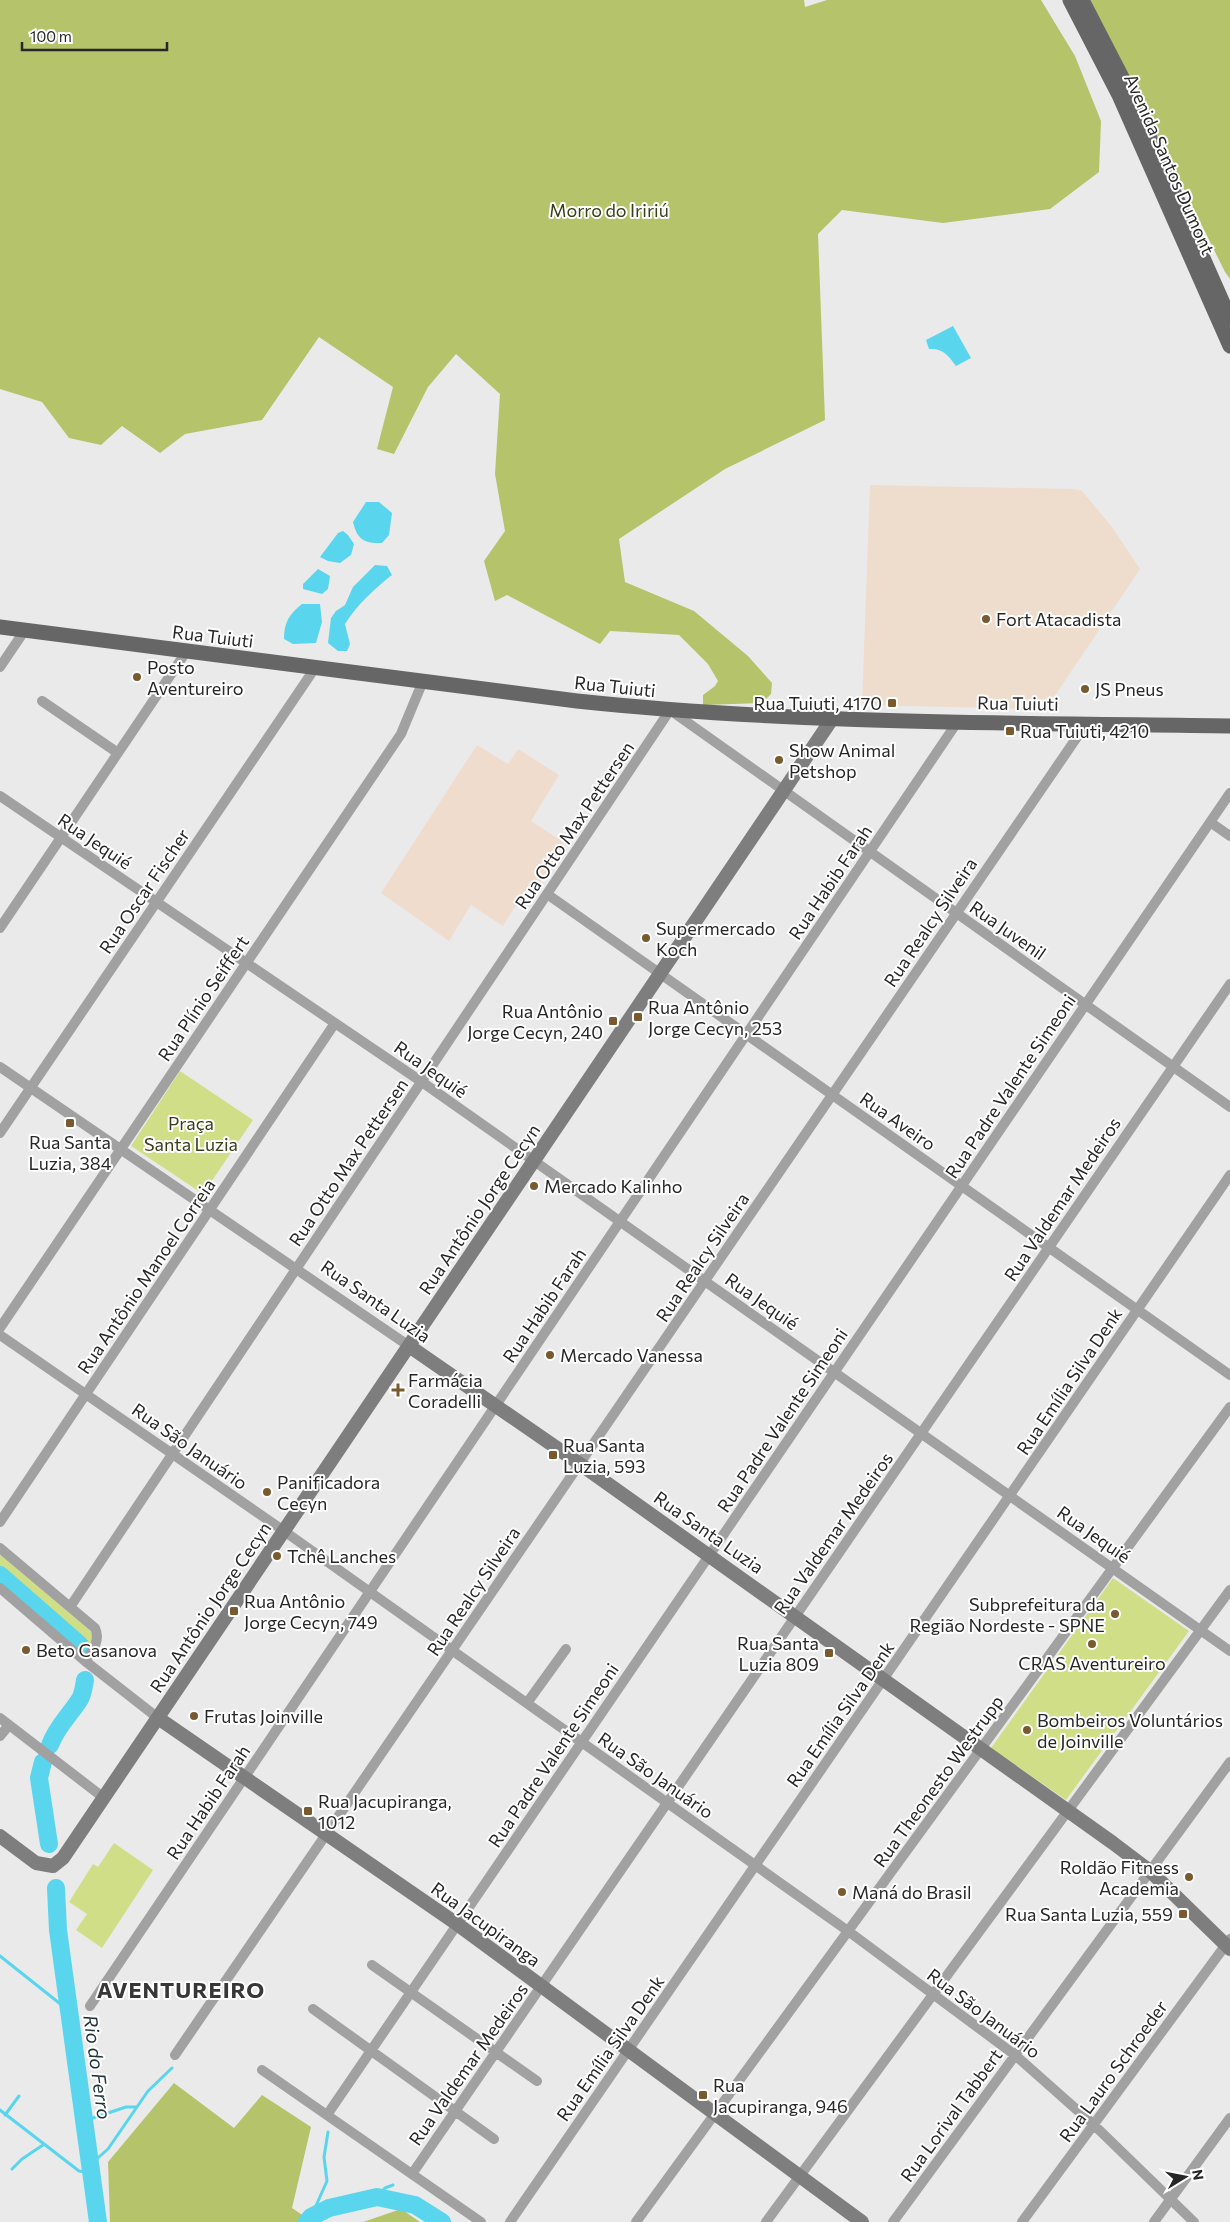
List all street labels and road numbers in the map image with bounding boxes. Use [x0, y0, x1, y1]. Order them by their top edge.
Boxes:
street label: Avenida Santos Dumont [1120, 70, 1220, 258]
street label: Rua Tuiuti [171, 620, 255, 652]
street label: Rua Tuiuti [573, 671, 657, 701]
street label: Rua Tuiuti [977, 691, 1059, 715]
street label: Rua Otto Max Pettersen [510, 737, 638, 913]
street label: Rua Jequié [54, 808, 136, 874]
street label: Rua Habib Farah [784, 821, 876, 943]
street label: Rua Oscar Fischer [94, 824, 194, 958]
street label: Rua Realcy Silveira [879, 853, 981, 991]
street label: Rua Juvenil [966, 896, 1050, 964]
street label: Rua Plínio Seiffert [153, 931, 253, 1065]
street label: Rua Padre Valente Simeoni [940, 990, 1080, 1182]
street label: Rua Jequié [390, 1036, 472, 1102]
street label: Rua Otto Max Pettersen [284, 1074, 412, 1250]
street label: Rua Aveiro [856, 1087, 940, 1155]
street label: Rua Valdemar Medeiros [999, 1113, 1125, 1285]
street label: Rua Antônio Jorge Cecyn [414, 1120, 544, 1298]
street label: Rua Antônio Manoel Correia [72, 1174, 220, 1378]
street label: Rua Realcy Silveira [651, 1188, 753, 1326]
street label: Rua Habib Farah [498, 1244, 590, 1366]
street label: Rua Santa Luzia [317, 1255, 435, 1347]
street label: Rua Jequié [721, 1268, 803, 1334]
street label: Rua Emília Silva Denk [1012, 1303, 1126, 1459]
street label: Rua Padre Valente Simeoni [712, 1324, 852, 1516]
street label: Rua São Januário [128, 1398, 252, 1494]
street label: Rua Valdemar Medeiros [769, 1448, 897, 1618]
street label: Rua Santa Luzia [650, 1486, 768, 1578]
street label: Rua Jequié [1053, 1501, 1135, 1567]
street label: Rua Antônio Jorge Cecyn [145, 1518, 275, 1696]
street label: Rua Realcy Silveira [422, 1522, 524, 1660]
street label: Rua Emília Silva Denk [782, 1637, 899, 1791]
street label: Rua Padre Valente Simeoni [483, 1659, 623, 1851]
street label: Rua Theonesto Westrupp [868, 1691, 1008, 1871]
street label: Rua São Januário [594, 1727, 718, 1823]
street label: Rua Habib Farah [162, 1741, 254, 1863]
street label: Rua Jacupiranga [427, 1877, 545, 1971]
street label: Rua São Januário [923, 1963, 1045, 2063]
street label: Rua Emília Silva Denk [552, 1971, 669, 2125]
street label: Rua Valdemar Medeiros [404, 1979, 532, 2149]
street label: Rua Lauro Schroeder [1054, 1996, 1172, 2146]
street label: Rua Lorival Tabbert [895, 2044, 1007, 2186]

